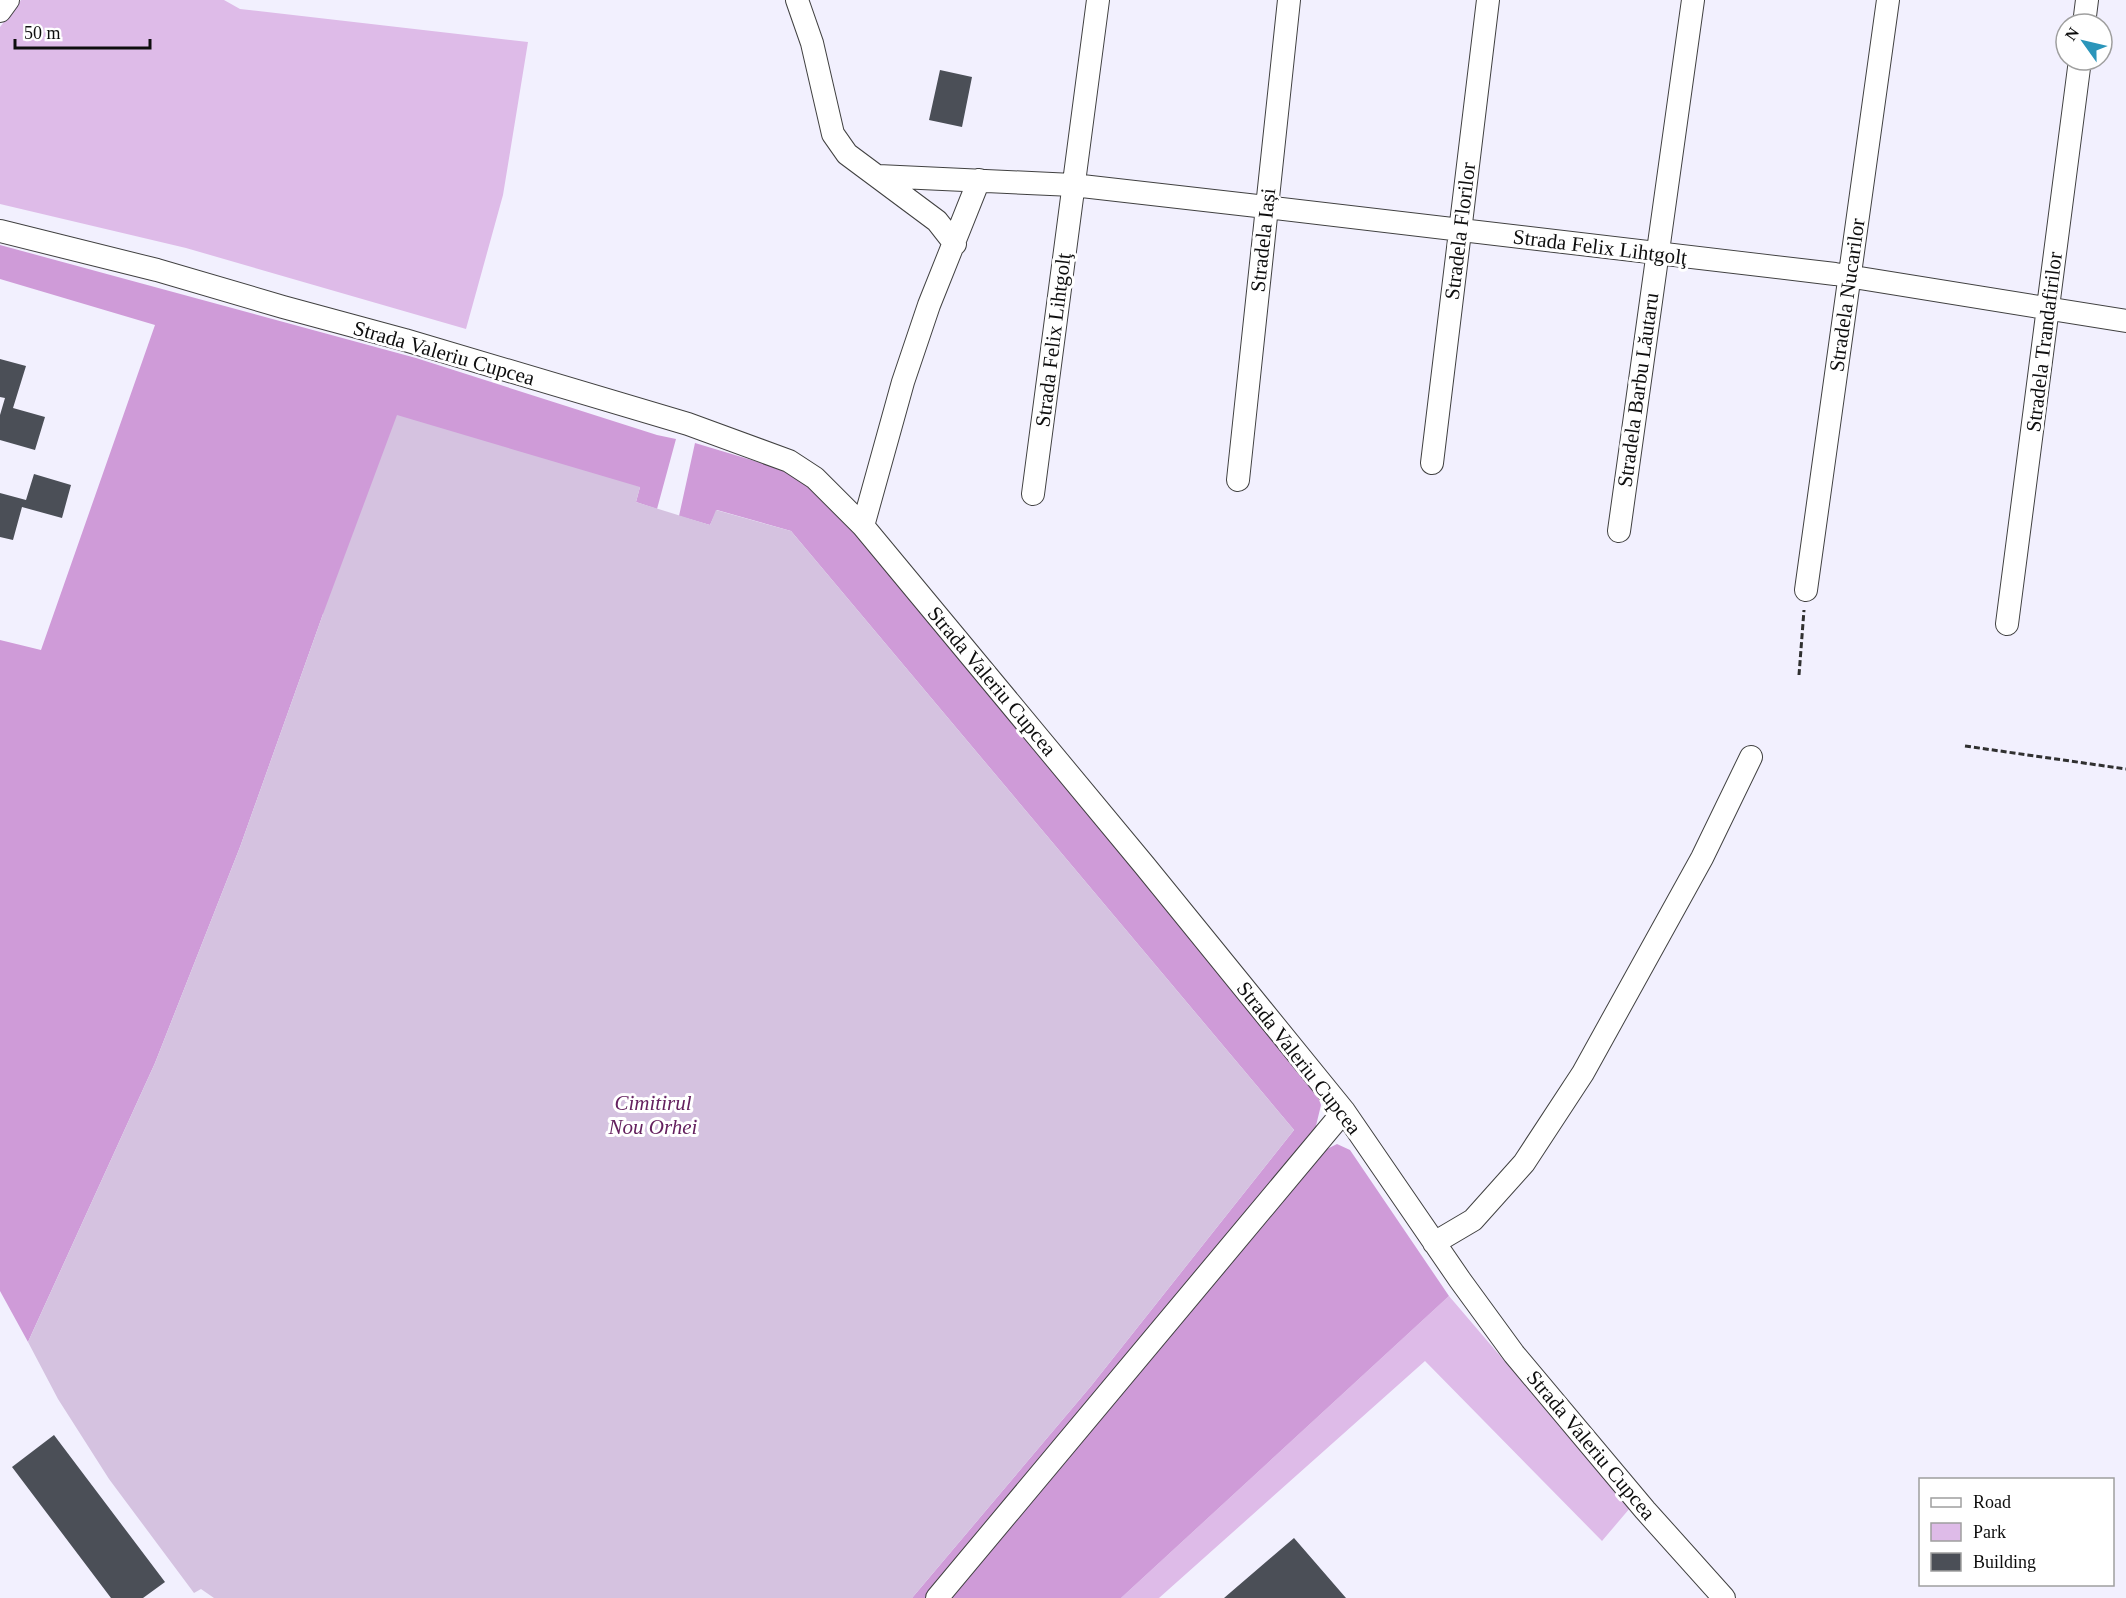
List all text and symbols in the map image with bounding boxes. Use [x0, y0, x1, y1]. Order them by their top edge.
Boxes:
scale bar [15, 12, 150, 50]
north arrow [2054, 12, 2114, 72]
text: 50 m [24, 23, 61, 43]
text: N [2062, 24, 2083, 43]
street label: Stradela Florilor [1440, 161, 1480, 301]
street label: Stradela Iași [1246, 187, 1280, 293]
street label: Stradela Nucarilor [1824, 217, 1870, 373]
street label: Strada Felix Lihtgolţ [1512, 224, 1688, 270]
street label: Stradela Trandafirilor [2021, 251, 2067, 433]
street label: Strada Felix Lihtgolţ [1030, 252, 1076, 428]
street label: Stradela Barbu Lăutaru [1612, 291, 1664, 489]
street label: Strada Valeriu Cupcea [351, 316, 538, 391]
street label: Strada Valeriu Cupcea [923, 602, 1062, 761]
street label: Strada Valeriu Cupcea [1232, 977, 1367, 1140]
park label: Cimitirul Nou Orhei [608, 1091, 698, 1139]
street label: Strada Valeriu Cupcea [1522, 1366, 1661, 1525]
legend [1919, 1478, 2114, 1586]
text: Road [1973, 1492, 2011, 1512]
text: Park [1973, 1522, 2006, 1542]
text: Building [1973, 1552, 2036, 1572]

